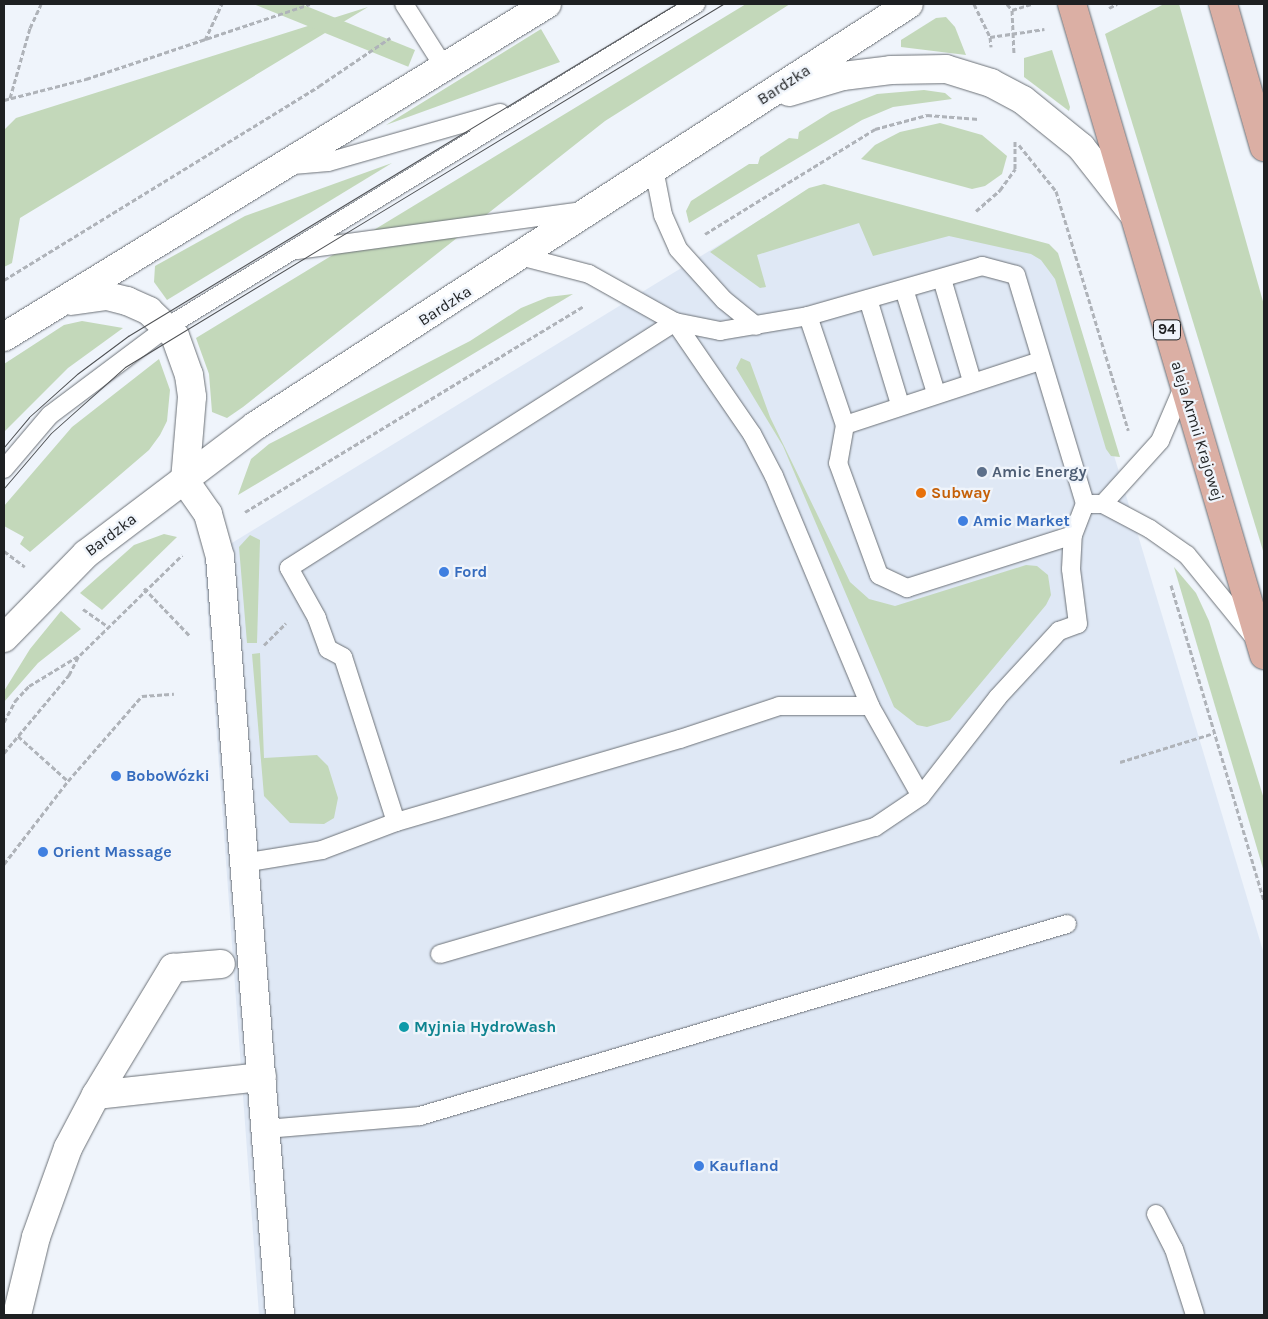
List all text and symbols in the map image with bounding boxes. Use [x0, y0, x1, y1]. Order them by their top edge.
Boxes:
street label: Bardzka [754, 61, 814, 109]
street label: Bardzka [415, 282, 475, 330]
road number: 94 [1152, 318, 1182, 342]
street label: aleja Armii Krajowej [1167, 359, 1227, 503]
place label: Amic Energy [992, 462, 1086, 482]
marker: Amic Energy [976, 466, 988, 478]
place label: Subway [931, 483, 991, 503]
marker: Subway [915, 487, 927, 499]
street label: Bardzka [81, 509, 141, 561]
place label: Amic Market [973, 511, 1070, 531]
marker: Amic Market [957, 515, 969, 527]
place label: Ford [454, 562, 487, 582]
marker: Ford [438, 566, 450, 578]
place label: BoboWózki [126, 766, 210, 786]
marker: BoboWózki [110, 770, 122, 782]
place label: Orient Massage [53, 842, 172, 862]
marker: Orient Massage [37, 846, 49, 858]
place label: Myjnia HydroWash [414, 1017, 556, 1037]
marker: Myjnia HydroWash [398, 1021, 410, 1033]
place label: Kaufland [709, 1156, 779, 1176]
marker: Kaufland [693, 1160, 705, 1172]

